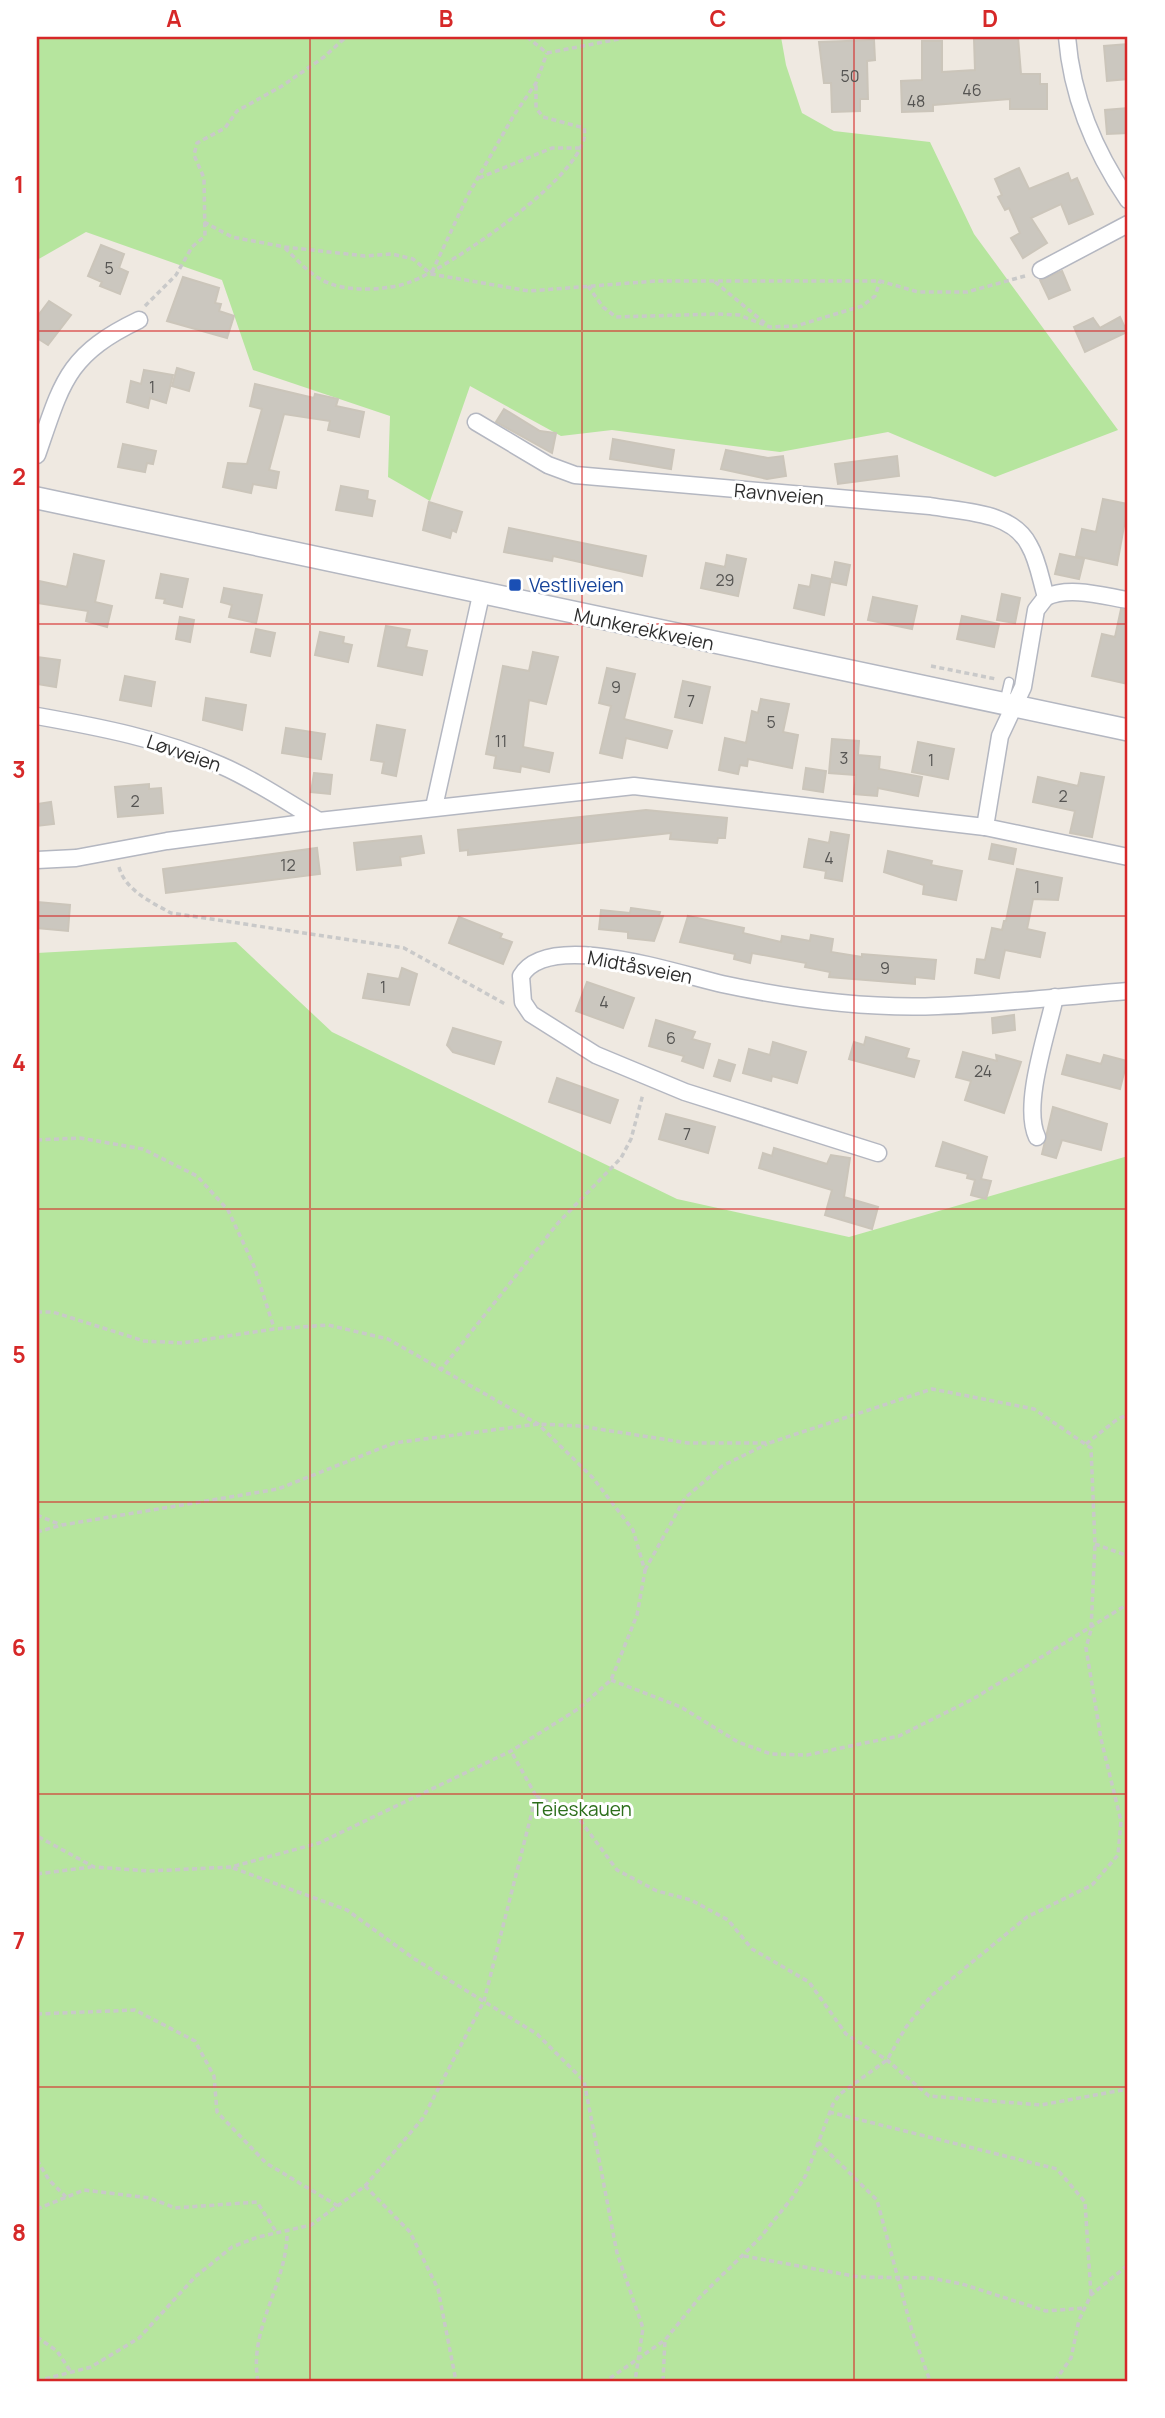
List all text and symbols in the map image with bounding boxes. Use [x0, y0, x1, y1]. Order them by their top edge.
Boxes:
text: A [166, 2, 182, 34]
text: B [439, 2, 453, 34]
text: C [710, 2, 727, 34]
text: D [982, 2, 998, 34]
house number: 50 [841, 65, 860, 87]
house number: 46 [962, 79, 982, 101]
house number: 48 [907, 90, 925, 112]
text: 1 [14, 168, 24, 200]
house number: 5 [104, 257, 114, 279]
house number: 1 [149, 376, 155, 398]
text: 2 [12, 460, 26, 492]
street label: Ravnveien [733, 477, 825, 511]
house number: 29 [715, 569, 735, 591]
place label: Vestliveien [529, 572, 624, 598]
marker: Vestliveien [507, 577, 523, 593]
street label: Munkerekkveien [572, 601, 716, 657]
house number: 9 [611, 676, 621, 698]
house number: 7 [687, 690, 695, 712]
house number: 5 [766, 711, 776, 733]
street label: Løvveien [143, 728, 225, 778]
house number: 11 [495, 730, 507, 752]
house number: 3 [840, 747, 848, 769]
house number: 1 [928, 749, 934, 771]
text: 3 [12, 753, 26, 785]
house number: 2 [1058, 785, 1068, 807]
house number: 2 [130, 790, 140, 812]
house number: 4 [824, 847, 834, 869]
house number: 12 [280, 854, 296, 876]
house number: 1 [1034, 876, 1040, 898]
street label: Midtåsveien [585, 944, 695, 990]
house number: 9 [880, 957, 890, 979]
house number: 1 [380, 976, 386, 998]
house number: 4 [599, 991, 609, 1013]
house number: 6 [666, 1027, 676, 1049]
text: 4 [12, 1046, 26, 1078]
house number: 24 [974, 1060, 992, 1082]
house number: 7 [683, 1123, 691, 1145]
text: 5 [12, 1338, 26, 1370]
text: 6 [12, 1631, 26, 1663]
park label: Teieskauen [532, 1796, 632, 1822]
text: 7 [13, 1924, 25, 1956]
text: 8 [12, 2216, 26, 2248]

